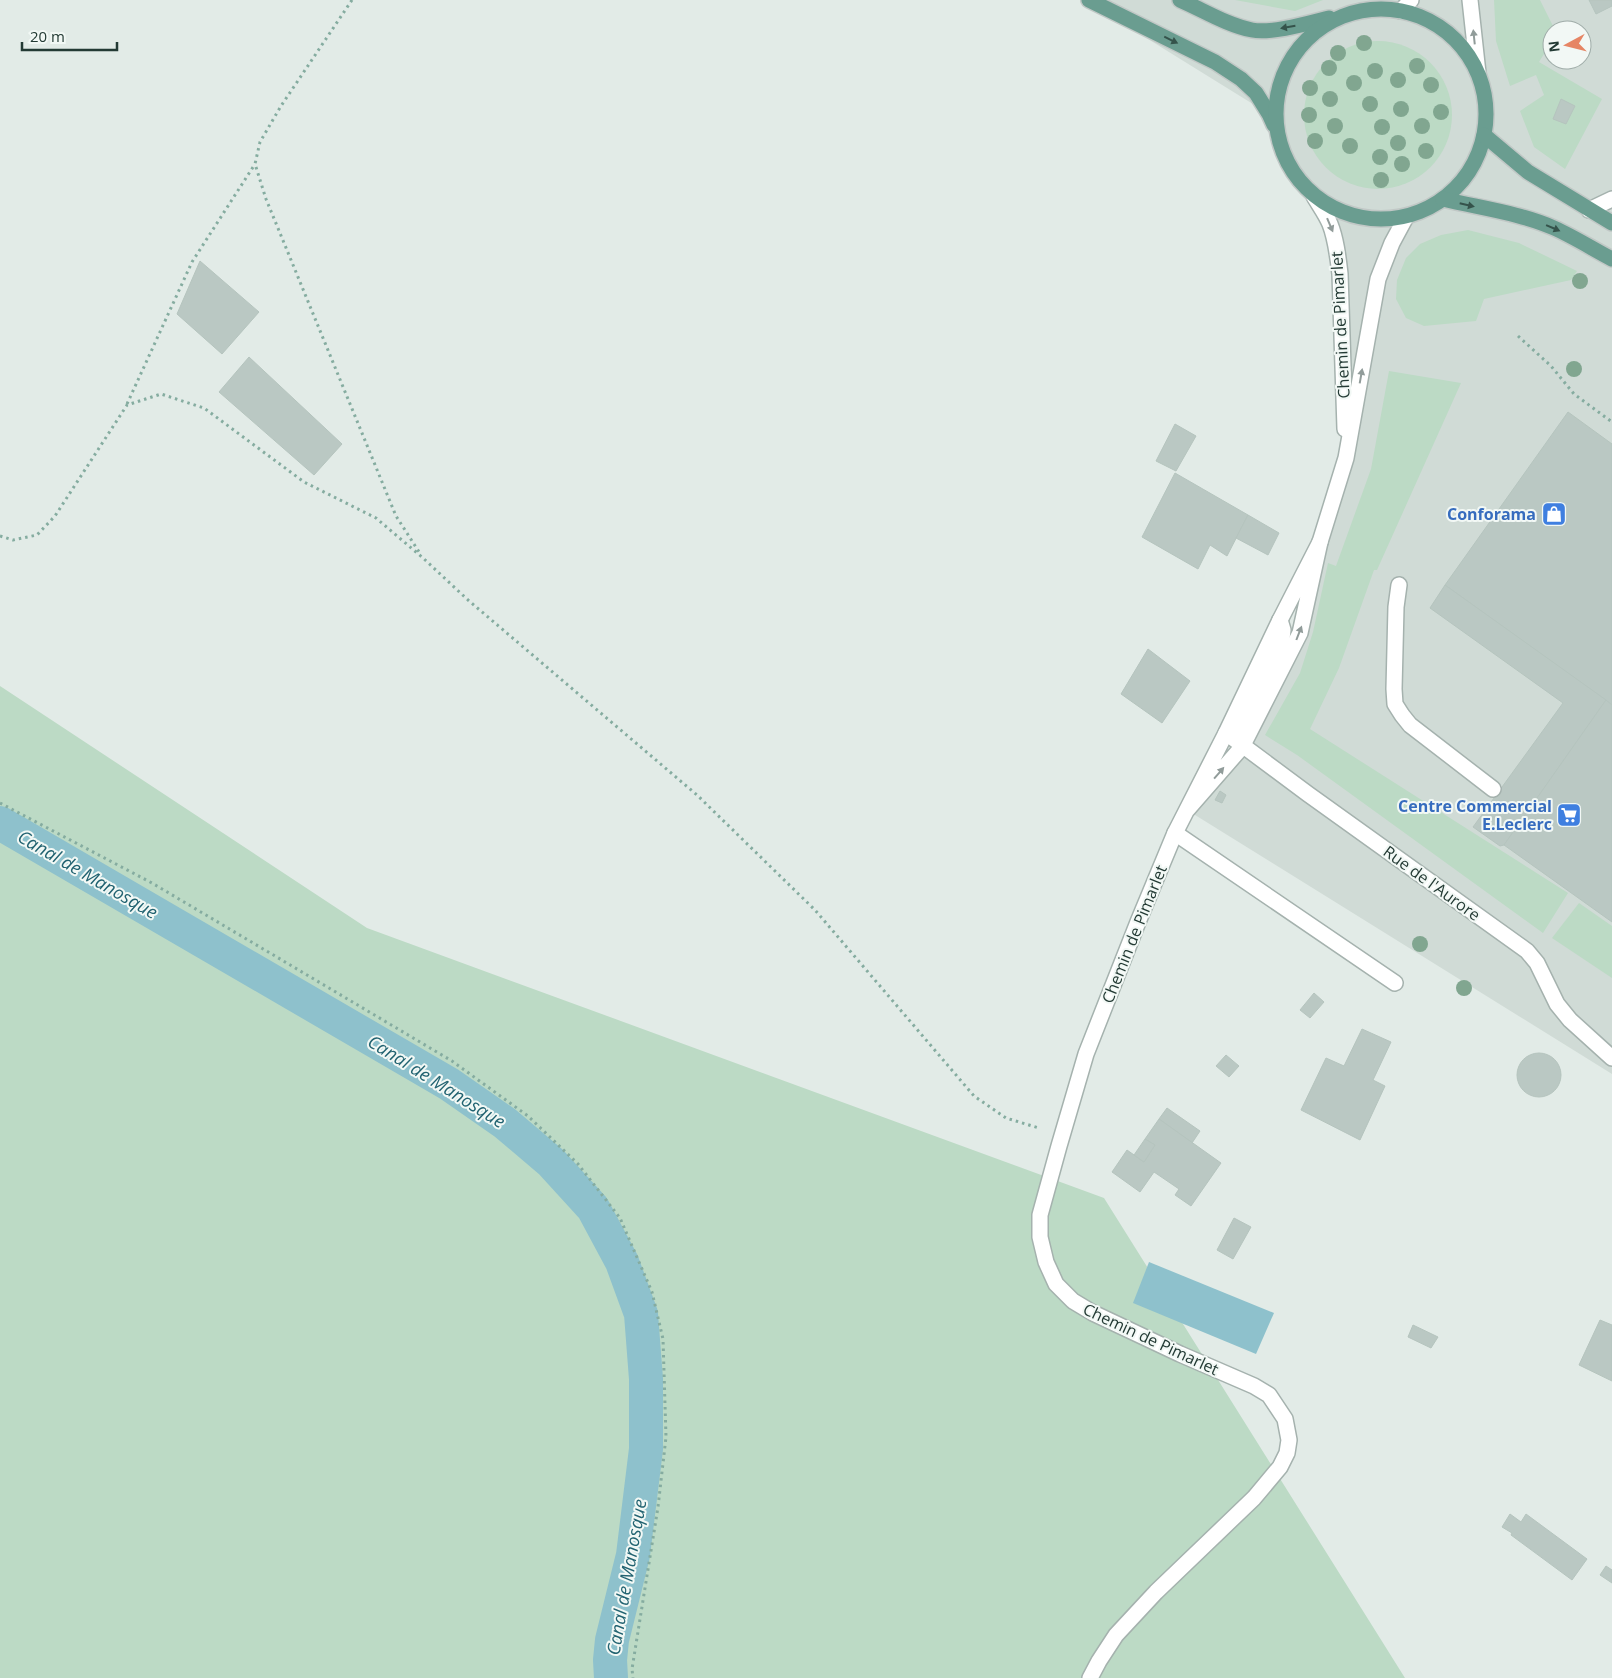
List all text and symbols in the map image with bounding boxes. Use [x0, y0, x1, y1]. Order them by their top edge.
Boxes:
scale bar [22, 20, 118, 52]
north arrow [1542, 20, 1592, 70]
one-way arrow [1280, 23, 1296, 31]
text: 20 m [30, 26, 65, 46]
one-way arrow [1470, 28, 1478, 44]
one-way arrow [1164, 37, 1178, 45]
text: N [1543, 40, 1564, 53]
one-way arrow [1459, 201, 1474, 209]
one-way arrow [1326, 218, 1334, 233]
one-way arrow [1546, 225, 1560, 233]
street label: Chemin de Pimarlet [1325, 251, 1355, 399]
one-way arrow [1357, 368, 1365, 384]
shop icon: Conforama [1541, 501, 1567, 527]
place label: Conforama [1447, 503, 1536, 525]
one-way arrow [1295, 625, 1303, 640]
one-way arrow [1213, 768, 1225, 780]
place label: Centre Commercial E.Leclerc [1398, 795, 1552, 835]
supermarket icon: Centre Commercial E.Leclerc [1556, 802, 1582, 828]
water label: Canal de Manosque [14, 824, 162, 924]
street label: Rue de l'Aurore [1379, 840, 1485, 926]
street label: Chemin de Pimarlet [1096, 861, 1172, 1006]
water label: Canal de Manosque [364, 1029, 510, 1133]
street label: Chemin de Pimarlet [1080, 1298, 1223, 1380]
water label: Canal de Manosque [600, 1497, 652, 1657]

